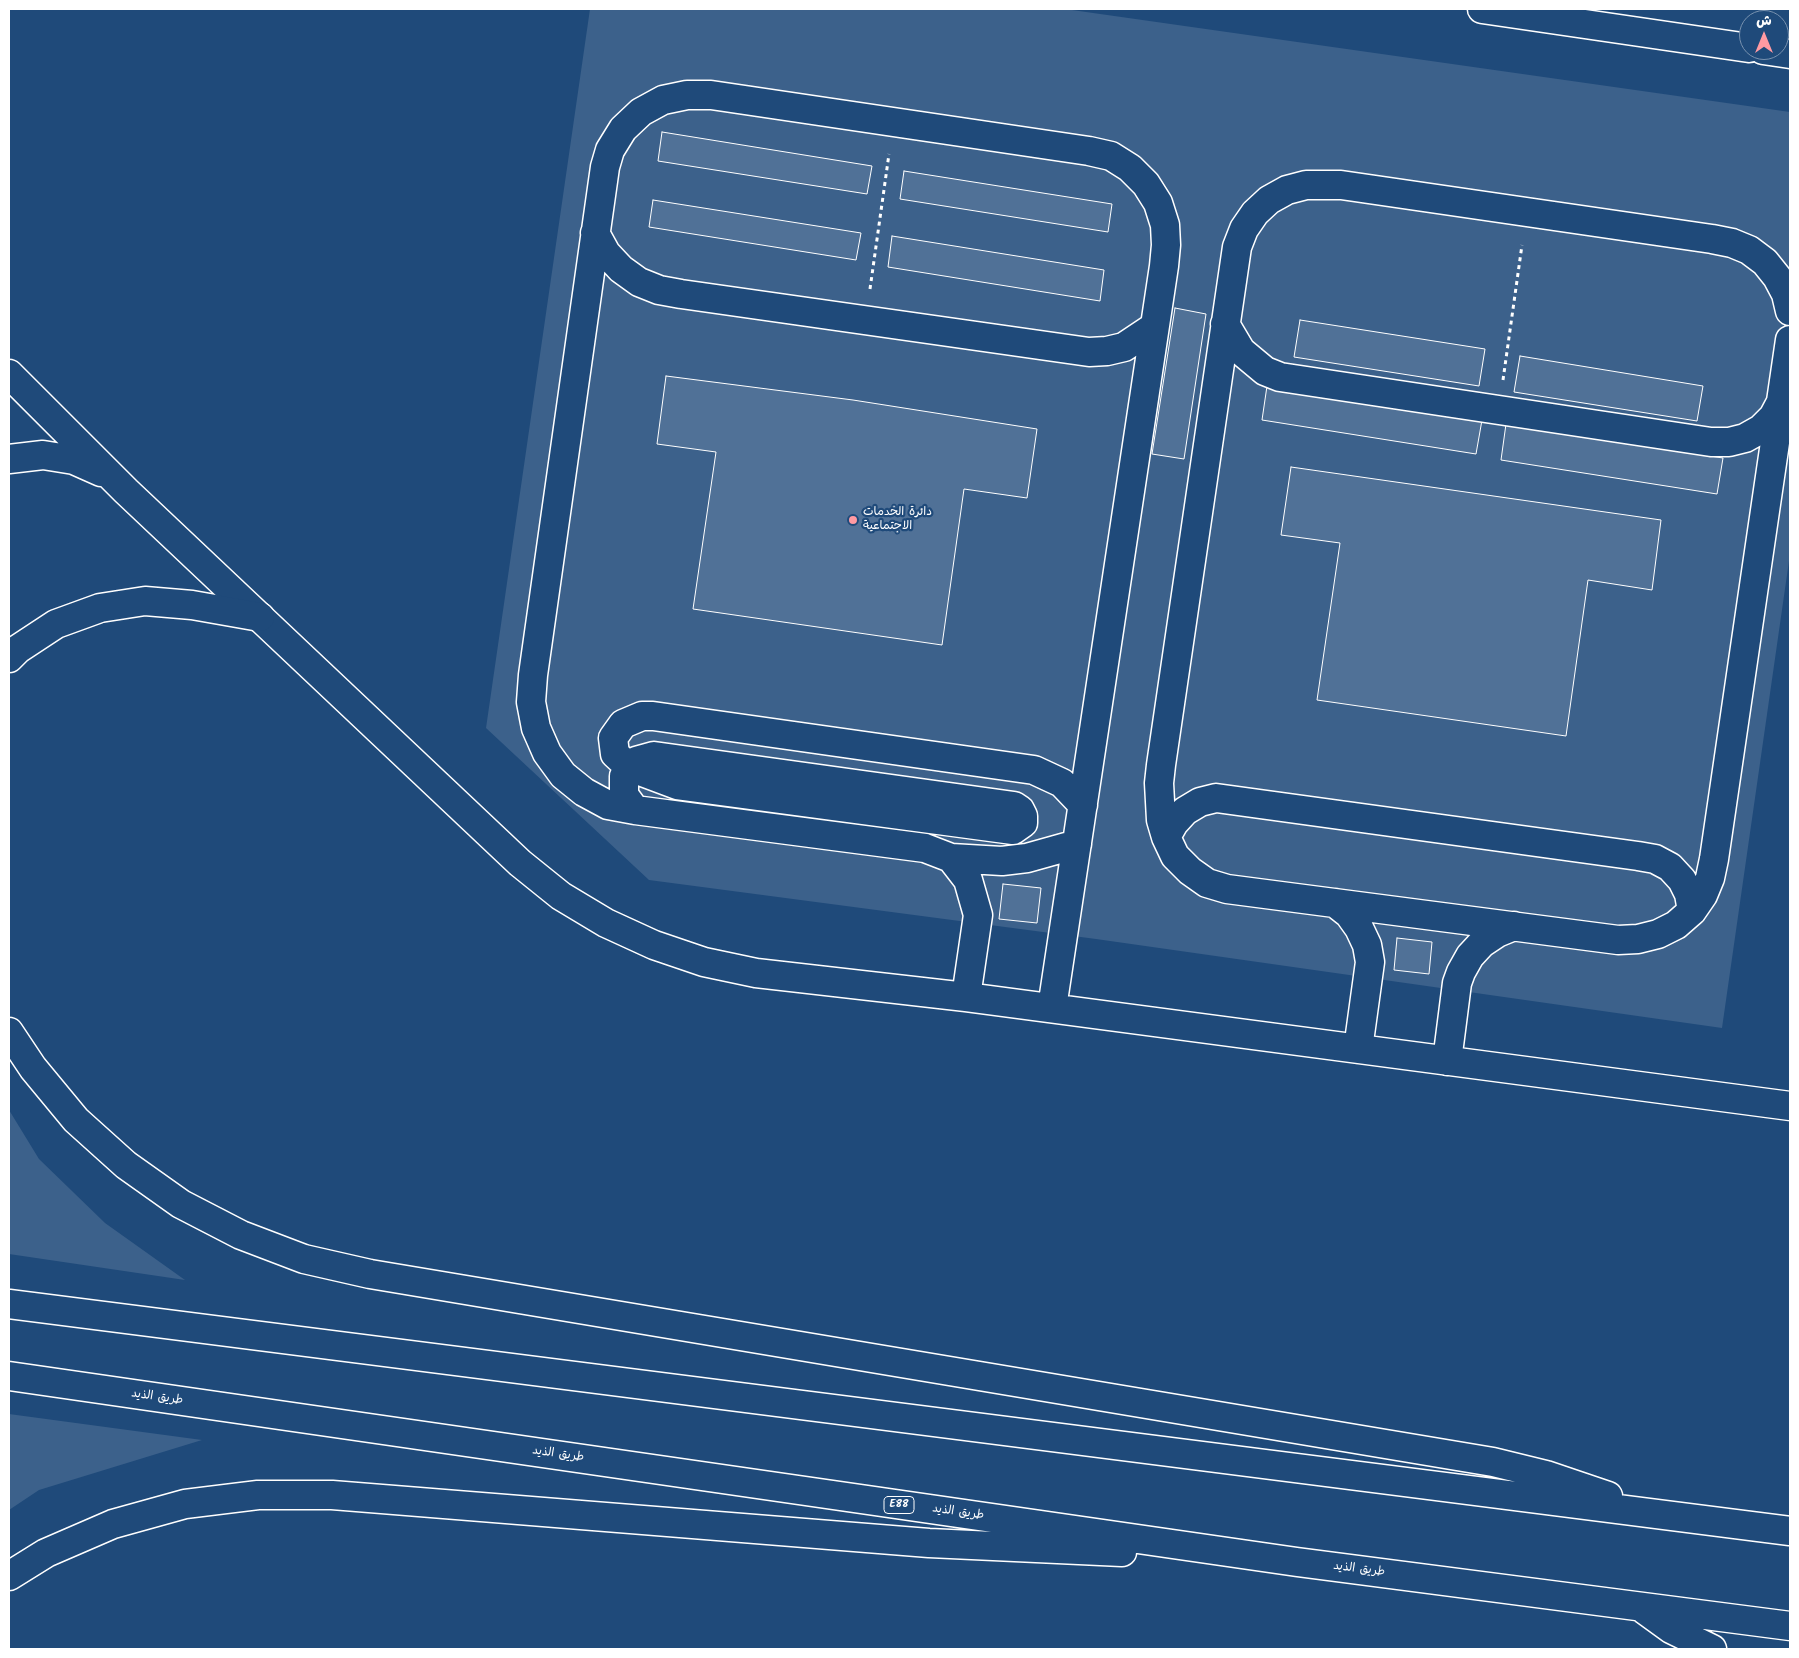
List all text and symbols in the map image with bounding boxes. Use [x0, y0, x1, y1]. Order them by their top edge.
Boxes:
north arrow [1739, 10, 1789, 60]
text: ش [1756, 10, 1772, 32]
place label: دائرة الخدمات الاجتماعية [863, 506, 932, 534]
marker: دائرة الخدمات الاجتماعية [847, 514, 859, 526]
street label: طريق الذيد [130, 1387, 184, 1409]
street label: طريق الذيد [531, 1444, 585, 1466]
road number: E88 [884, 1496, 914, 1514]
street label: طريق الذيد [931, 1502, 985, 1524]
street label: طريق الذيد [1332, 1560, 1386, 1580]

